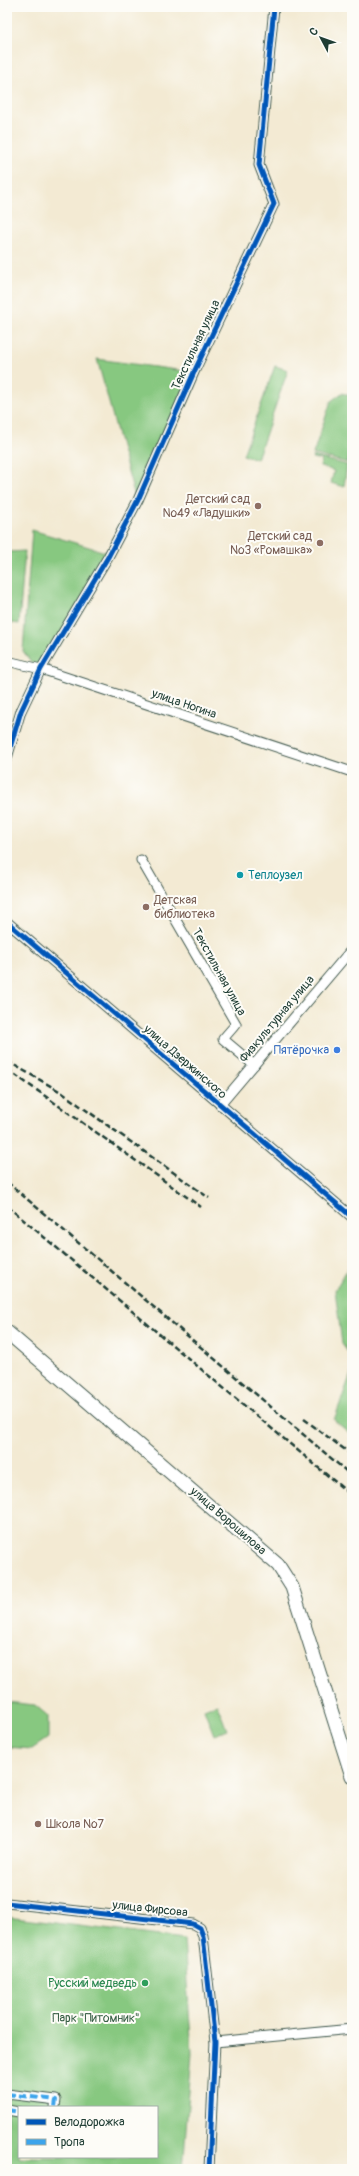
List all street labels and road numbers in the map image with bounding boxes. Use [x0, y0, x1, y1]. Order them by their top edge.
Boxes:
street label: Текстильная улица [169, 297, 224, 392]
street label: улица Ногина [149, 686, 219, 722]
street label: Текстильная улица [189, 926, 249, 1019]
street label: Физкультурная улица [236, 972, 318, 1065]
street label: улица Дзержинского [140, 1021, 230, 1103]
street label: улица Ворошилова [186, 1483, 269, 1558]
street label: улица Фирсова [111, 1897, 189, 1920]

